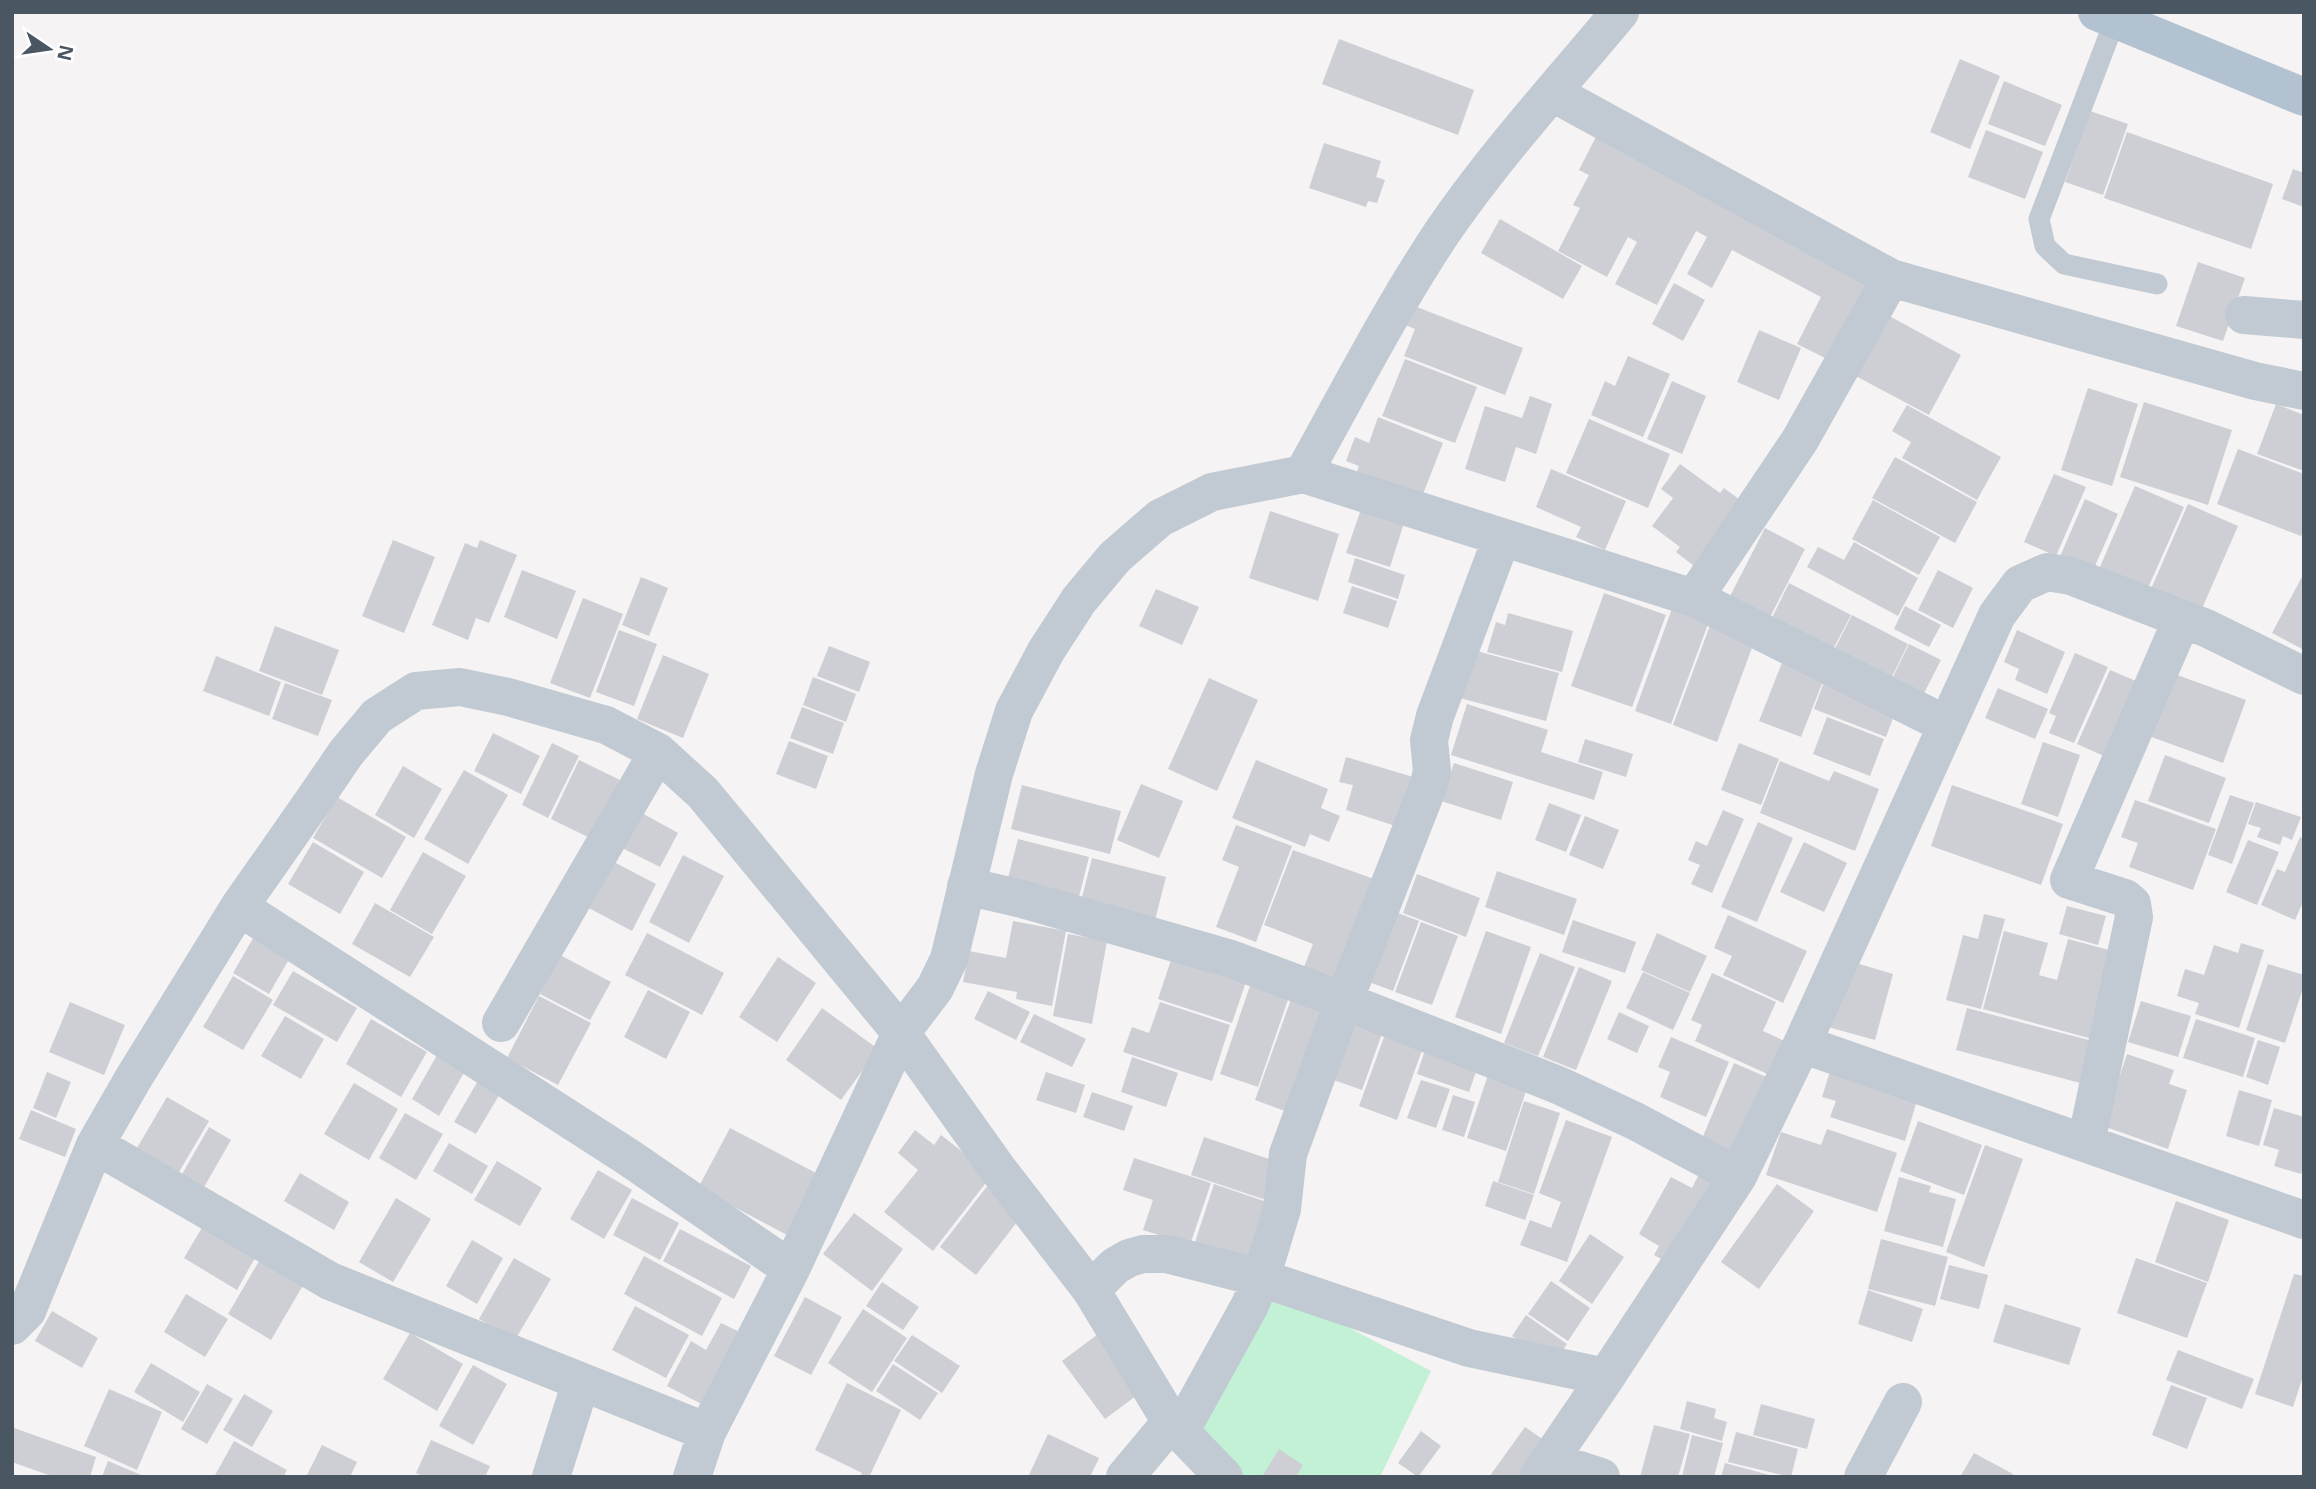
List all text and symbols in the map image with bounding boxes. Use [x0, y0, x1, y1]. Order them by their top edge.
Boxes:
north arrow [14, 14, 84, 84]
text: N [51, 42, 80, 63]

